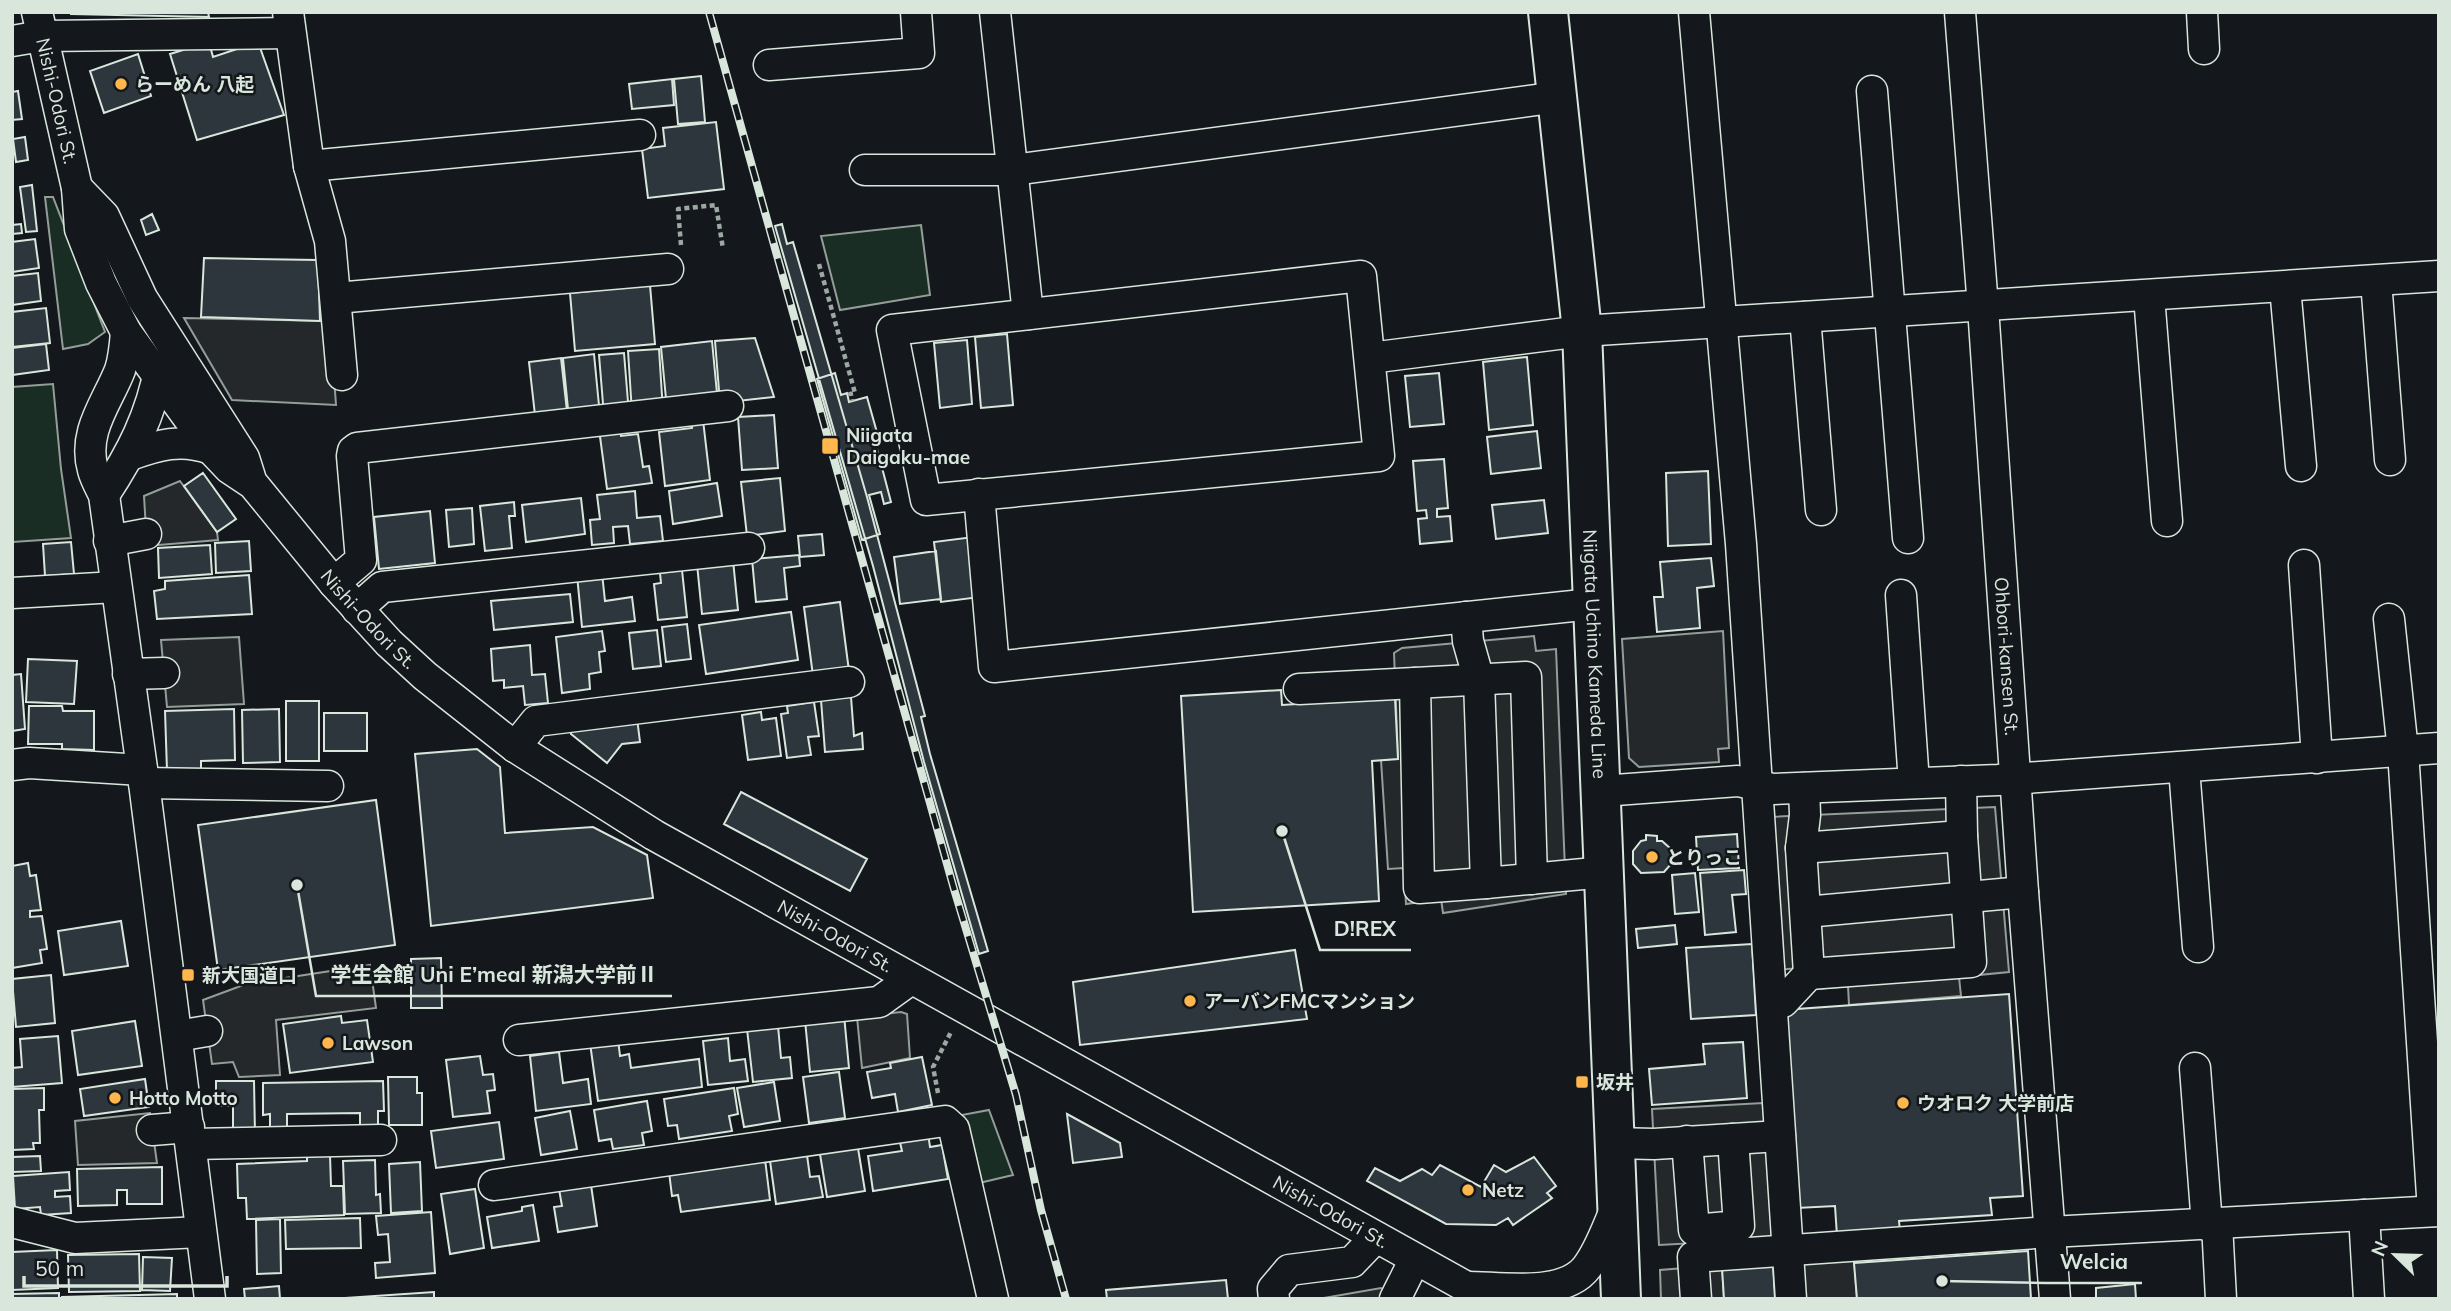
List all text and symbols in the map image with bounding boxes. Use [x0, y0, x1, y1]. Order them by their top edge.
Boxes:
street label: Nishi-Odori St. [31, 35, 83, 166]
place label: らーめん 八起 [135, 72, 254, 96]
marker: らーめん 八起 [113, 76, 129, 92]
place label: Niigata Daigaku-mae [846, 423, 970, 469]
marker: Niigata Daigaku-mae [820, 436, 840, 456]
street label: Niigata Uchino Kameda Line [1578, 529, 1612, 779]
street label: Nishi-Odori St. [316, 564, 421, 674]
street label: Ohbori-kansen St. [1989, 576, 2024, 736]
place label: とりっこ [1666, 845, 1742, 869]
marker: とりっこ [1644, 849, 1660, 865]
street label: Nishi-Odori St. [773, 894, 897, 978]
callout: D!REX [1320, 908, 1411, 950]
text: D!REX [1334, 915, 1397, 941]
callout: 学生会館 Uni E’meal 新潟大学前Ⅱ [316, 954, 672, 996]
text: 学生会館 Uni E’meal 新潟大学前Ⅱ [330, 961, 658, 987]
place label: 新大国道口 [202, 963, 297, 987]
marker: 新大国道口 [180, 967, 196, 983]
place label: アーバンFMCマンション [1204, 989, 1415, 1013]
marker: アーバンFMCマンション [1182, 993, 1198, 1009]
place label: Lawson [342, 1031, 413, 1055]
marker: Lawson [320, 1035, 336, 1051]
place label: 坂井 [1596, 1070, 1634, 1094]
marker: 坂井 [1574, 1074, 1590, 1090]
place label: Hotto Motto [129, 1086, 238, 1110]
marker: Hotto Motto [107, 1090, 123, 1106]
place label: ウオロク 大学前店 [1917, 1091, 2074, 1115]
marker: ウオロク 大学前店 [1895, 1095, 1911, 1111]
street label: Nishi-Odori St. [1269, 1170, 1393, 1253]
place label: Netz [1482, 1178, 1524, 1202]
marker: Netz [1460, 1182, 1476, 1198]
north arrow [2360, 1220, 2430, 1290]
text: N [2366, 1237, 2393, 1260]
callout: Welcia [2046, 1241, 2142, 1283]
scale bar [24, 1244, 228, 1288]
text: Welcia [2060, 1248, 2128, 1274]
text: 50 m [35, 1255, 84, 1281]

